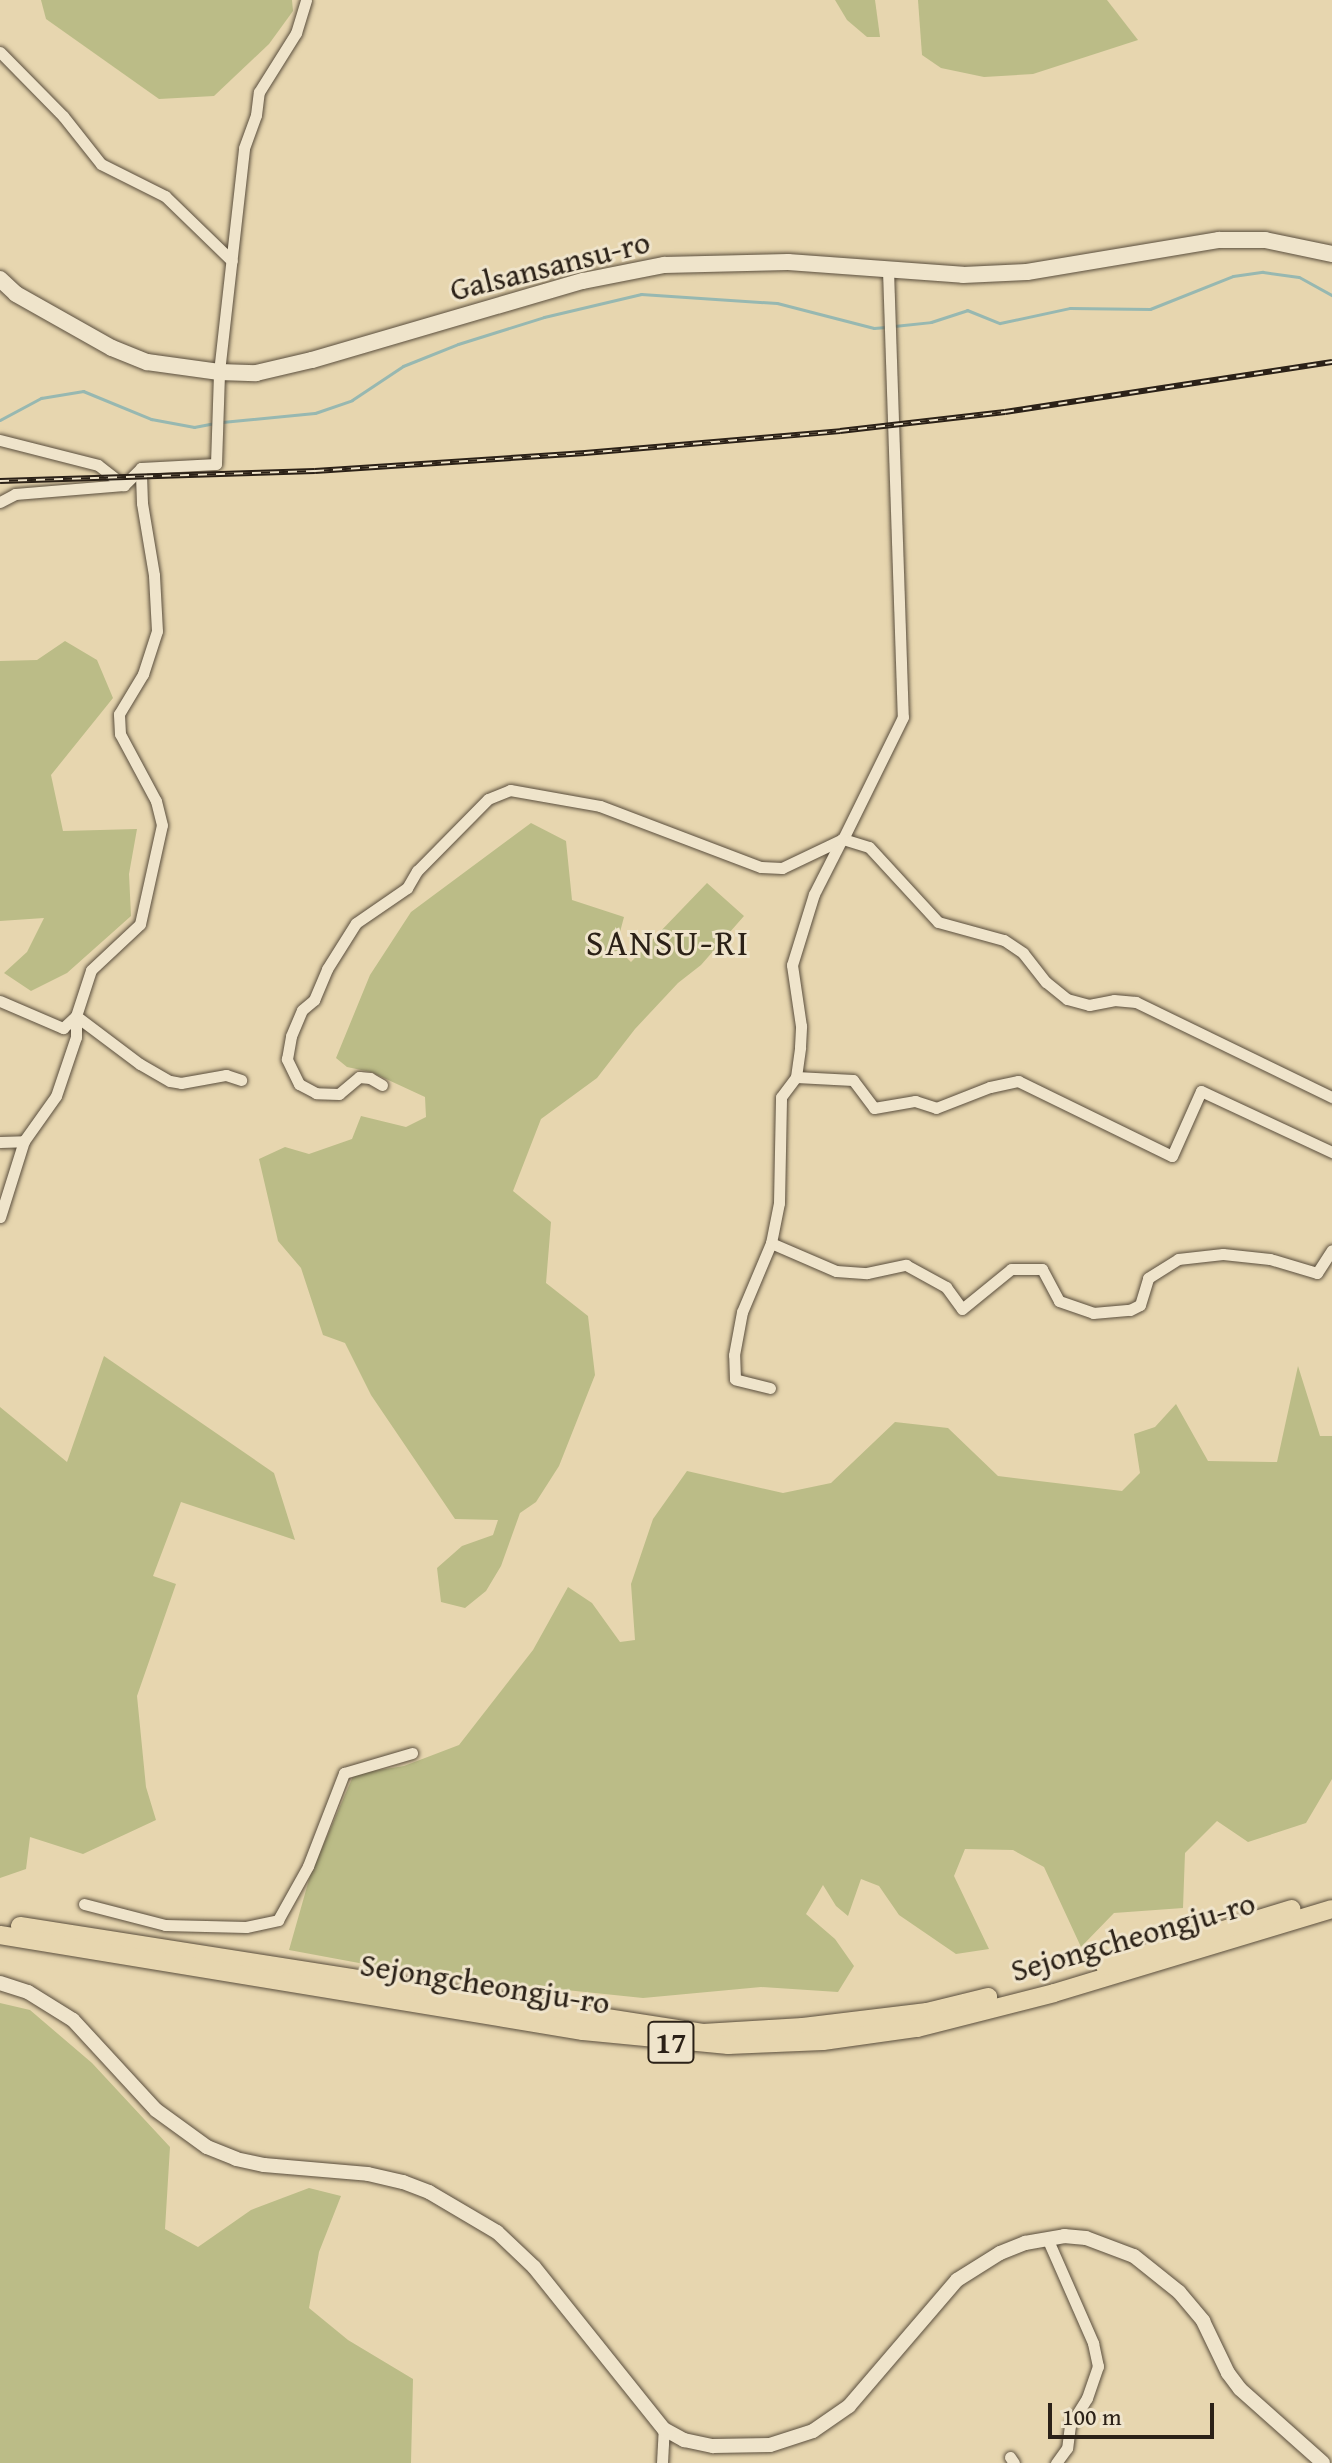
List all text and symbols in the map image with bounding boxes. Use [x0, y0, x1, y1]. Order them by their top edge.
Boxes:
street label: Galsansansu-ro [446, 223, 654, 309]
district label: SANSU-RI [586, 920, 750, 964]
street label: Sejongcheongju-ro [1006, 1884, 1260, 1990]
street label: Sejongcheongju-ro [357, 1945, 613, 2023]
road number: 17 [647, 2016, 695, 2068]
scale bar [1052, 2387, 1218, 2437]
text: 100 m [1062, 2399, 1122, 2434]

